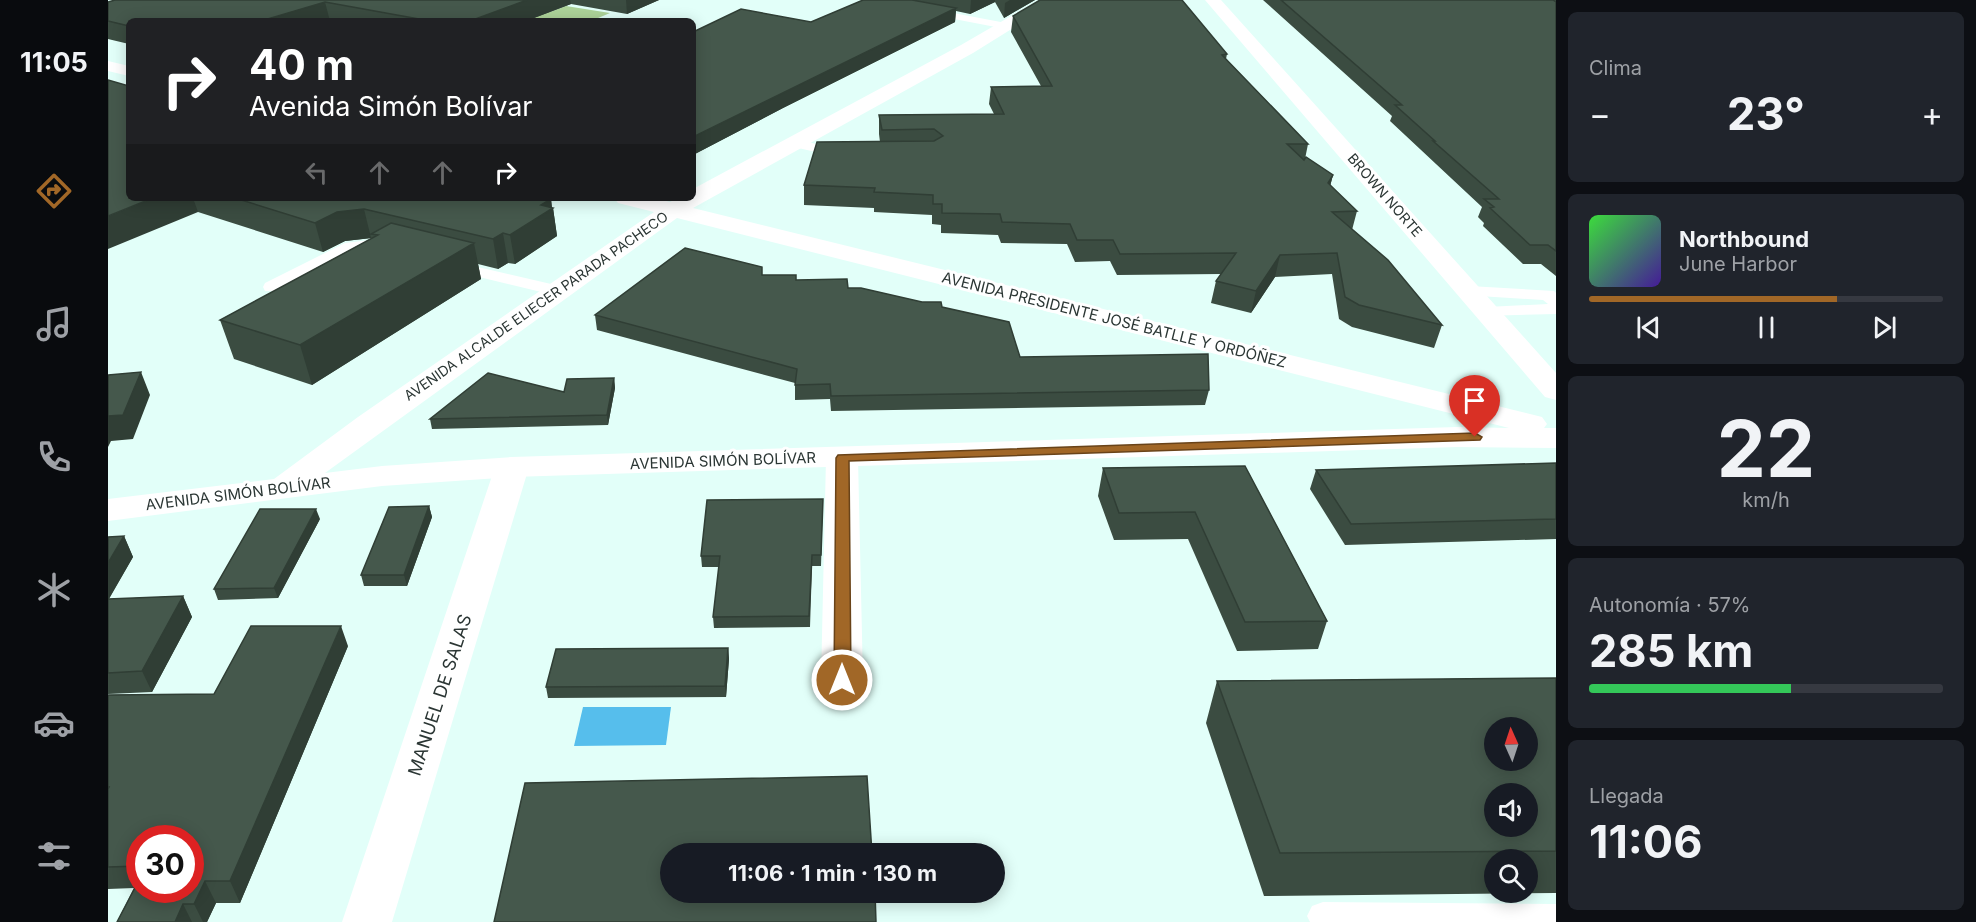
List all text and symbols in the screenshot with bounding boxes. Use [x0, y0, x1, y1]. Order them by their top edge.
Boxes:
text: 40 m [249, 39, 354, 90]
icon: right [150, 42, 228, 120]
text: 11:05 [20, 46, 88, 79]
text: Clima [1589, 56, 1642, 80]
text: 23° [1727, 86, 1805, 141]
text: Avenida Simón Bolívar [249, 90, 533, 123]
text: − [1589, 94, 1611, 134]
text: + [1921, 94, 1943, 134]
street label: BROWN NORTE [1345, 150, 1426, 240]
icon: left [300, 156, 333, 189]
icon: ahead [363, 156, 396, 189]
icon: ahead [426, 156, 459, 189]
icon: right [489, 156, 522, 189]
icon: directions [33, 170, 75, 212]
street label: AVENIDA ALCALDE ELIECER PARADA PACHECO [401, 207, 671, 404]
text: Northbound [1679, 226, 1809, 252]
text: June Harbor [1679, 252, 1797, 276]
street label: AVENIDA PRESIDENTE JOSÉ BATLLE Y ORDÓÑEZ [940, 267, 1288, 372]
icon: music [33, 303, 75, 345]
icon: previous [1632, 311, 1665, 344]
icon: pause [1750, 311, 1783, 344]
icon: next [1868, 311, 1901, 344]
pin [1449, 375, 1500, 437]
icon: arrive [1458, 384, 1491, 417]
text: 22 [1717, 401, 1815, 496]
icon: phone [33, 436, 75, 478]
street label: AVENIDA SIMÓN BOLÍVAR [630, 448, 817, 473]
street label: AVENIDA SIMÓN BOLÍVAR [144, 473, 332, 514]
text: km/h [1742, 488, 1790, 512]
icon: climate [33, 569, 75, 611]
text: Autonomía · 57% [1589, 593, 1751, 617]
street label: MANUEL DE SALAS [403, 611, 476, 778]
text: 285 km [1589, 623, 1753, 678]
position arrow [810, 648, 874, 712]
icon: car [33, 702, 75, 744]
north arrow [1484, 717, 1538, 771]
map controls [1484, 717, 1538, 903]
button: sound [1484, 783, 1538, 837]
text: Llegada [1589, 784, 1664, 808]
text: 11:06 [1589, 814, 1702, 869]
speed limit sign: 30 [126, 825, 204, 903]
icon: filters [33, 835, 75, 877]
button: search [1484, 849, 1538, 903]
text: 11:06 · 1 min · 130 m [728, 860, 937, 886]

